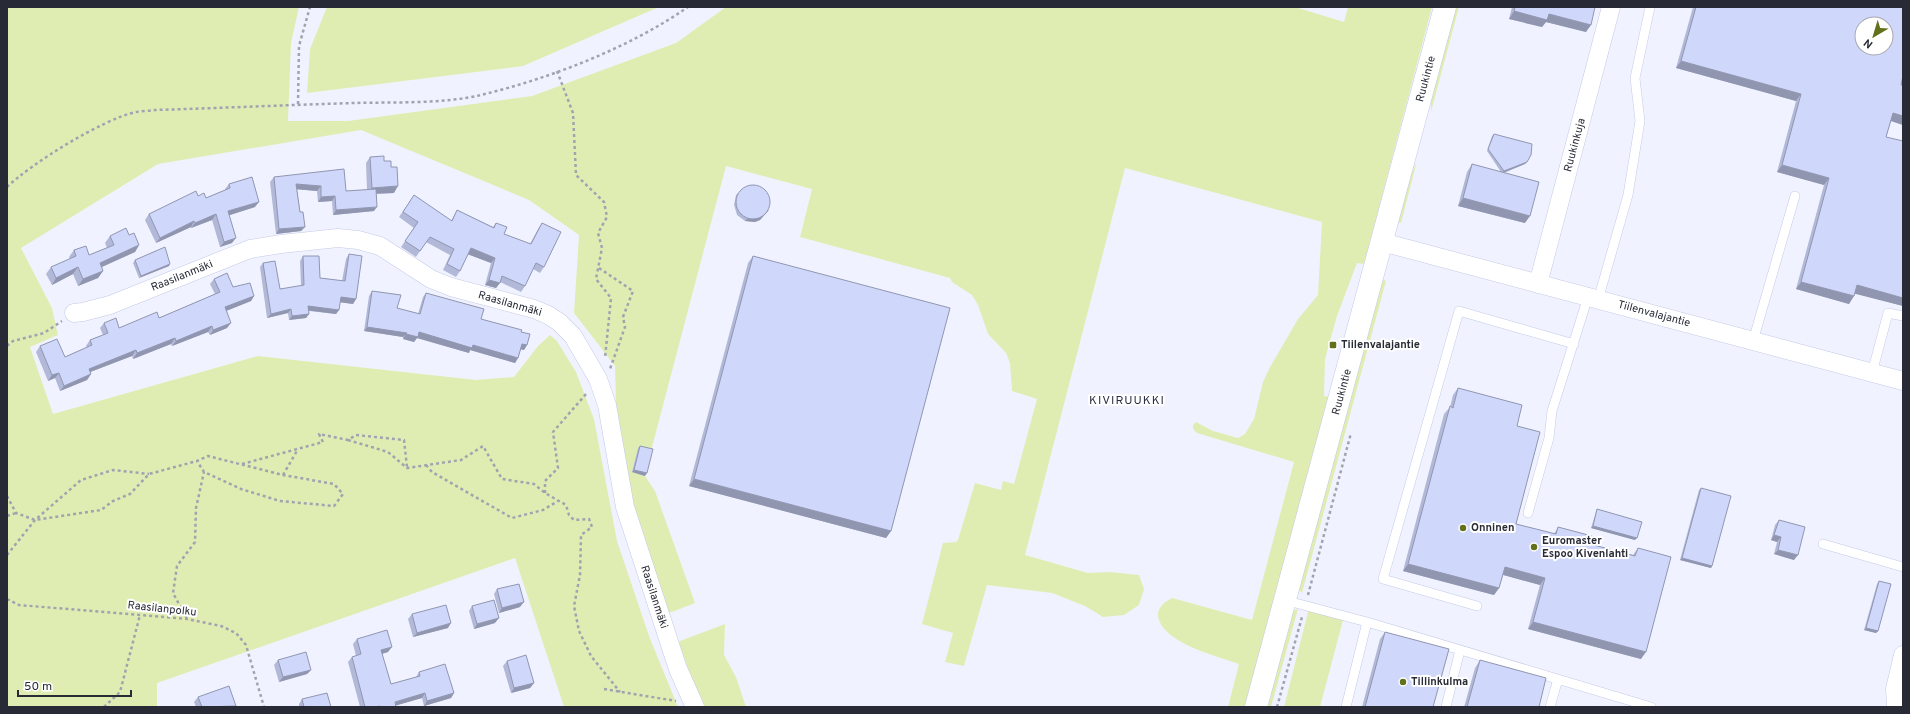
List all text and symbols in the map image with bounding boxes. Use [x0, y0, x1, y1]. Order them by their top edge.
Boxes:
north arrow [1854, 16, 1894, 56]
text: N [1861, 35, 1876, 51]
street label: Ruukintie [1413, 54, 1439, 103]
street label: Ruukinkuja [1561, 116, 1589, 173]
street label: Raasilanmäki [149, 257, 215, 295]
street label: Raasilanmäki [477, 288, 543, 320]
street label: Tiilenvalajantie [1616, 298, 1692, 330]
place label: Tiilenvalajantie [1341, 338, 1420, 352]
marker: Tiilenvalajantie [1328, 340, 1338, 350]
street label: Ruukintie [1329, 367, 1355, 416]
district label: KIVIRUUKKI [1089, 393, 1165, 409]
place label: Onninen [1471, 521, 1514, 535]
marker: Onninen [1458, 523, 1468, 533]
place label: Euromaster Espoo Kivenlahti [1542, 534, 1628, 561]
marker: Euromaster Espoo Kivenlahti [1529, 542, 1539, 552]
street label: Raasilanmäki [637, 564, 671, 630]
street label: Raasilanpolku [127, 598, 197, 620]
scale bar [18, 672, 131, 698]
place label: Tillinkulma [1411, 675, 1468, 689]
marker: Tillinkulma [1398, 677, 1408, 687]
text: 50 m [24, 679, 52, 695]

